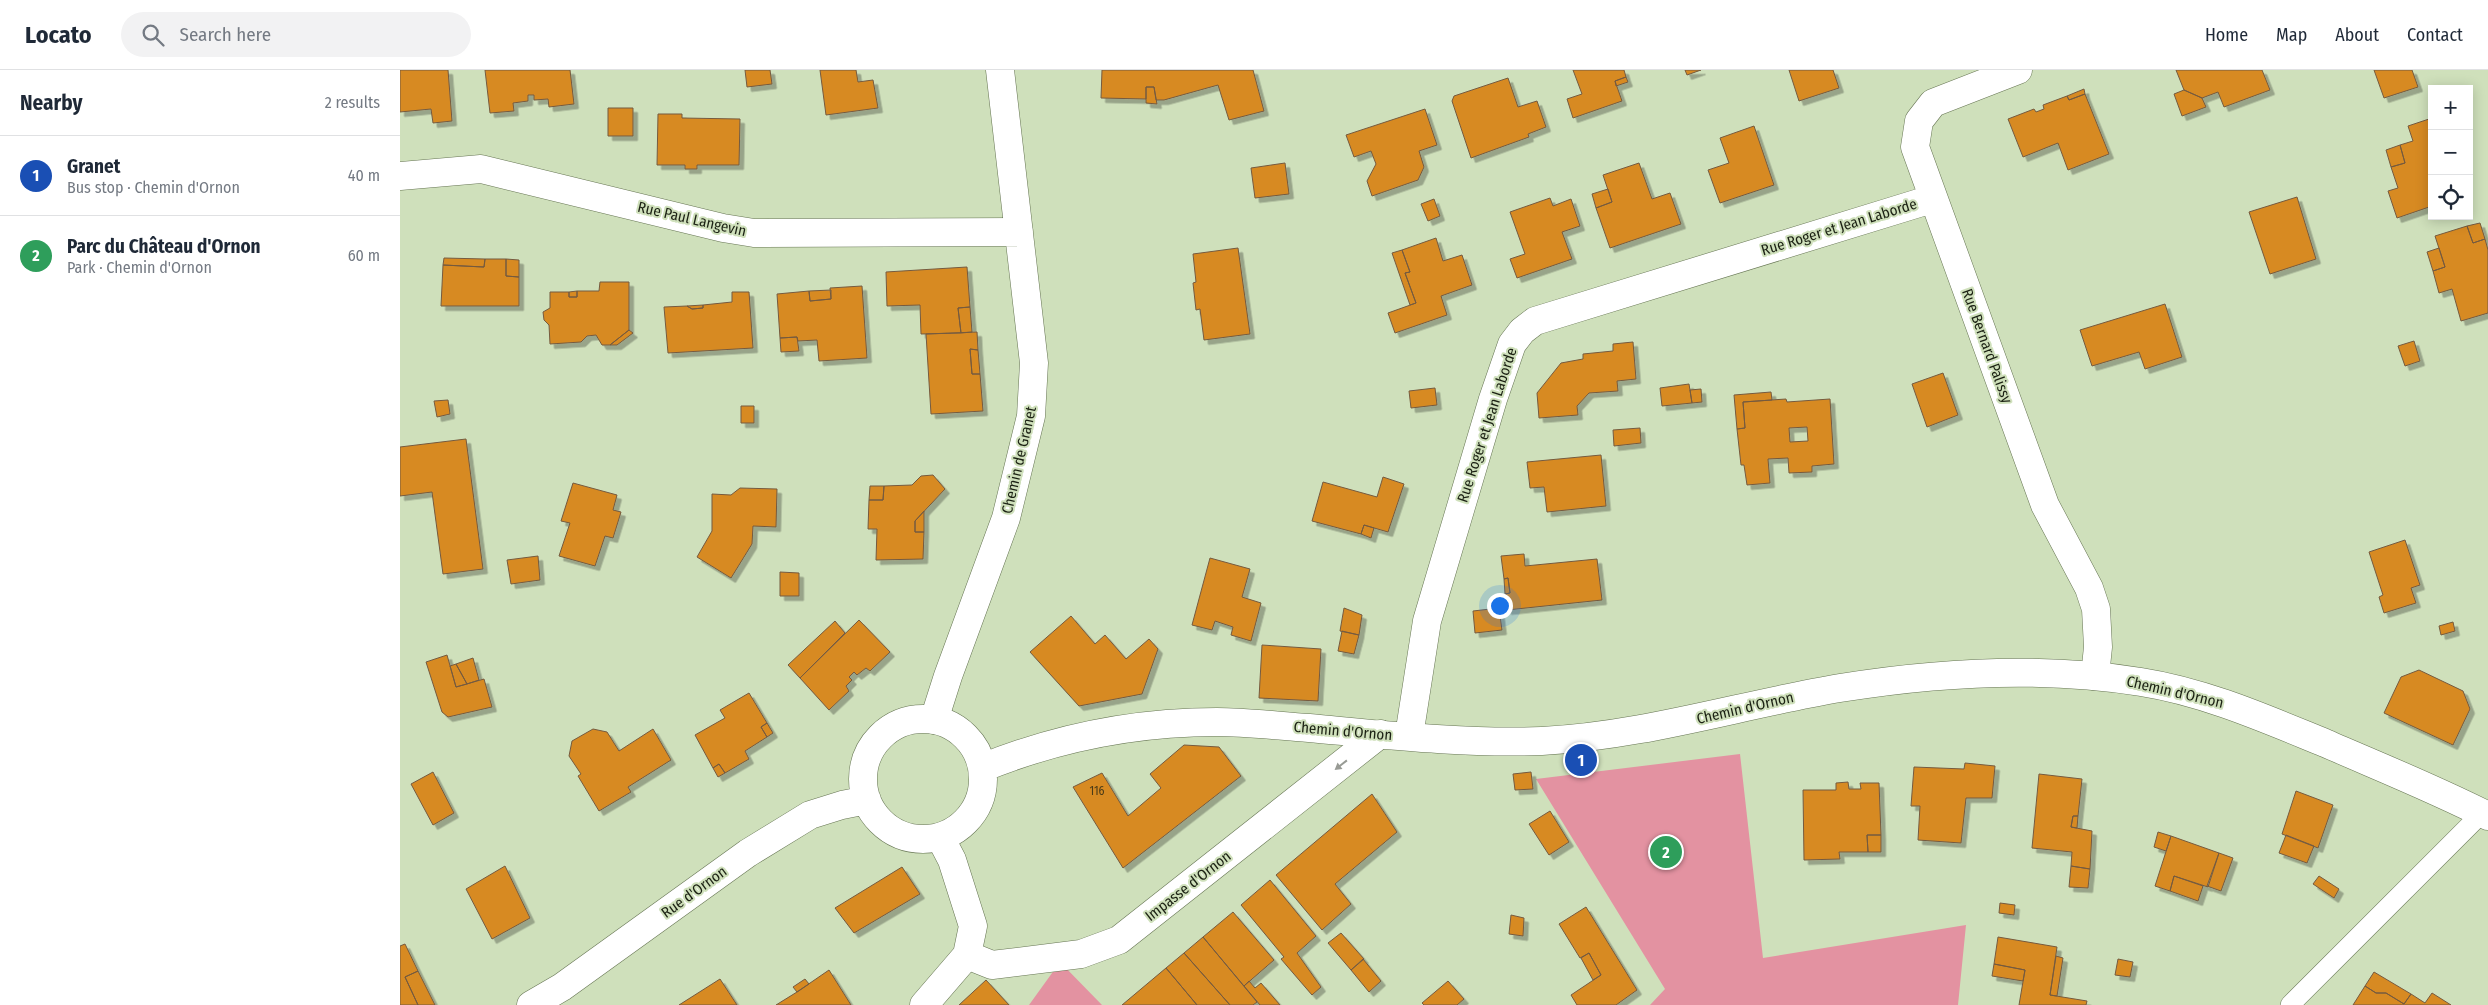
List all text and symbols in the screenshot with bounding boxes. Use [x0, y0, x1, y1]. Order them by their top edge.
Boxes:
search box [121, 12, 471, 57]
text: Locato [25, 21, 91, 49]
icon: search [139, 21, 167, 49]
text: Search here [179, 23, 271, 46]
text: Home [2205, 24, 2248, 46]
text: Map [2276, 24, 2307, 46]
text: About [2335, 24, 2379, 46]
text: Contact [2407, 24, 2463, 46]
map controls [2428, 85, 2473, 220]
button: + [2428, 85, 2473, 130]
text: Nearby [20, 90, 82, 116]
text: 2 results [325, 93, 380, 112]
button: − [2428, 130, 2473, 175]
text: Granet [67, 155, 120, 178]
text: 1 [33, 166, 39, 185]
text: 40 m [348, 166, 380, 185]
button: locate [2428, 175, 2473, 220]
text: Bus stop · Chemin d'Ornon [67, 178, 240, 197]
street label: Rue Roger et Jean Laborde [1759, 195, 1919, 259]
street label: Rue Paul Langevin [636, 198, 748, 240]
text: Parc du Château d'Ornon [67, 235, 261, 258]
text: 2 [32, 246, 40, 265]
text: 60 m [348, 246, 380, 265]
text: Park · Chemin d'Ornon [67, 258, 212, 277]
street label: Rue Bernard Palissy [1958, 286, 2016, 406]
street label: Rue Roger et Jean Laborde [1453, 345, 1521, 505]
street label: Chemin de Granet [998, 405, 1040, 515]
your location [1487, 593, 1513, 619]
street label: Chemin d'Ornon [2125, 672, 2225, 712]
street label: Chemin d'Ornon [1695, 688, 1795, 728]
street label: Chemin d'Ornon [1293, 718, 1393, 744]
pin: 1 [1565, 741, 1597, 779]
one-way arrow [1335, 759, 1348, 770]
house number: 116 [1089, 784, 1105, 798]
pin: 2 [1650, 833, 1682, 871]
street label: Impasse d'Ornon [1142, 847, 1234, 925]
street label: Rue d'Ornon [658, 862, 730, 922]

